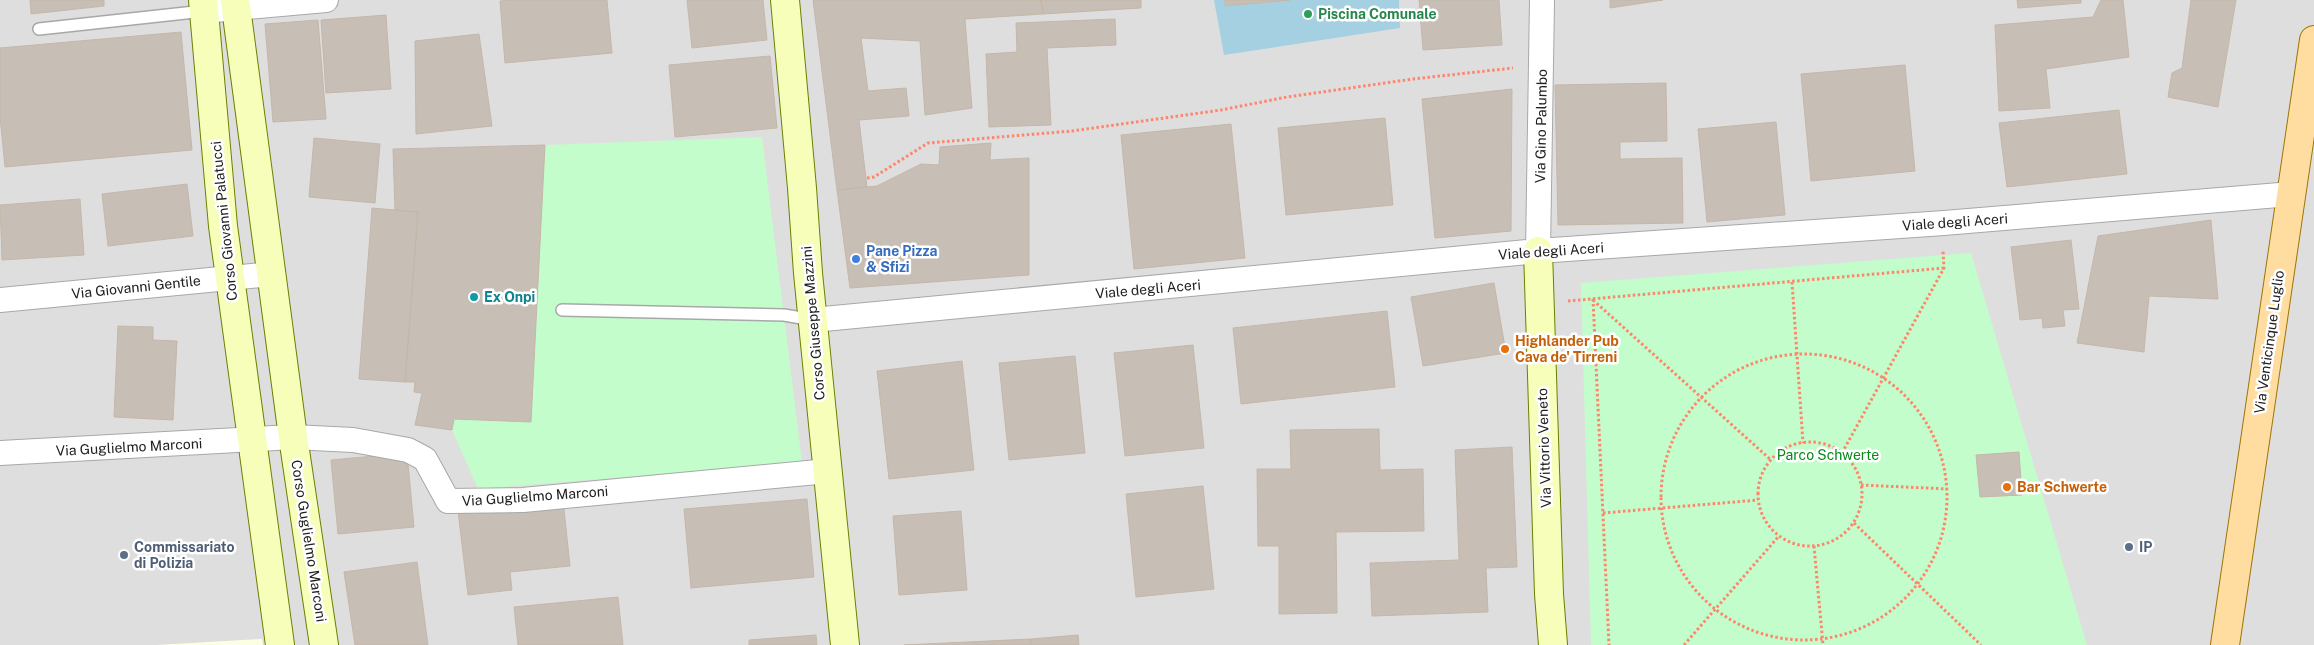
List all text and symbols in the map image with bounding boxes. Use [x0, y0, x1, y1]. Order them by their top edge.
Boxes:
place label: Piscina Comunale [1318, 6, 1436, 22]
marker: Piscina Comunale [1302, 8, 1314, 20]
street label: Via Gino Palumbo [1532, 69, 1550, 183]
street label: Corso Giovanni Palatucci [208, 140, 240, 302]
street label: Viale degli Aceri [1902, 210, 2008, 234]
street label: Viale degli Aceri [1498, 239, 1604, 263]
place label: Pane Pizza & Sfizi [866, 243, 937, 275]
street label: Corso Giuseppe Mazzini [798, 245, 828, 401]
marker: Pane Pizza & Sfizi [850, 253, 862, 265]
street label: Via Venticinque Luglio [2251, 269, 2287, 415]
street label: Via Giovanni Gentile [71, 272, 202, 302]
street label: Viale degli Aceri [1095, 276, 1201, 302]
place label: Ex Onpi [484, 289, 535, 305]
marker: Ex Onpi [468, 291, 480, 303]
place label: Highlander Pub Cava de' Tirreni [1515, 333, 1619, 365]
marker: Highlander Pub Cava de' Tirreni [1499, 343, 1511, 355]
street label: Via Vittorio Veneto [1534, 388, 1554, 508]
street label: Via Guglielmo Marconi [55, 435, 203, 459]
park label: Parco Schwerte [1777, 447, 1879, 463]
street label: Corso Guglielmo Marconi [288, 459, 330, 623]
place label: Bar Schwerte [2017, 479, 2107, 495]
marker: Bar Schwerte [2001, 481, 2013, 493]
street label: Via Guglielmo Marconi [461, 483, 609, 509]
place label: Commissariato di Polizia [134, 539, 234, 571]
place label: IP [2139, 539, 2152, 555]
marker: IP [2123, 541, 2135, 553]
marker: Commissariato di Polizia [118, 549, 130, 561]

